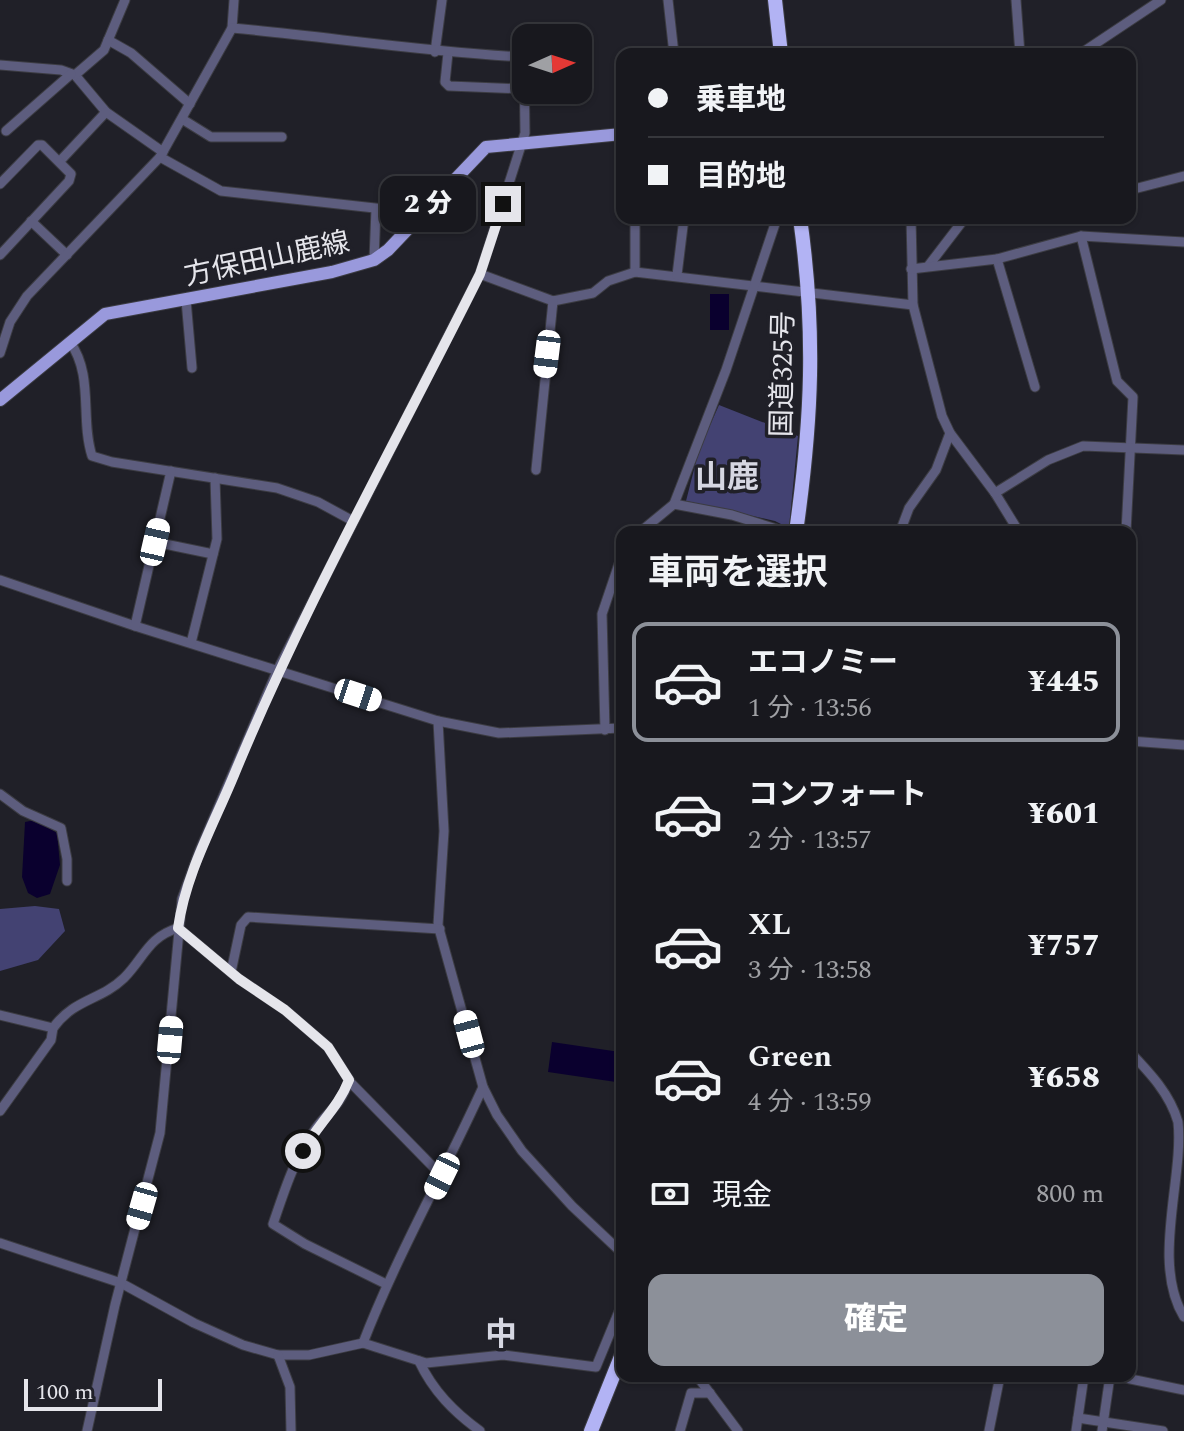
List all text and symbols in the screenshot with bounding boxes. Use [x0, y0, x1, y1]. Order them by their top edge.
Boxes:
north arrow [512, 24, 592, 104]
map controls [512, 24, 592, 104]
text: 乗車地 [696, 77, 786, 123]
text: 目的地 [696, 154, 786, 200]
callout: 2 分 [379, 176, 475, 232]
text: 2 分 [404, 184, 452, 224]
route end [485, 186, 521, 222]
street label: 方保田山鹿線 [180, 221, 354, 297]
street label: 国道325号 [760, 311, 806, 437]
car [532, 329, 562, 379]
district label: 山鹿 [695, 453, 759, 502]
car [138, 516, 172, 568]
text: 車両を選択 [648, 546, 828, 601]
text: エコノミー [748, 640, 898, 686]
icon: car [652, 646, 724, 718]
text: ¥445 [1028, 659, 1100, 705]
car [331, 676, 385, 714]
text: 1 分 · 13:56 [748, 688, 872, 728]
text: コンフォート [748, 772, 927, 818]
icon: car [652, 778, 724, 850]
text: ¥601 [1028, 791, 1100, 837]
text: 2 分 · 13:57 [748, 820, 872, 860]
text: XL [748, 902, 791, 948]
icon: car [652, 910, 724, 982]
text: ¥757 [1028, 923, 1100, 969]
text: 3 分 · 13:58 [748, 950, 872, 990]
car [451, 1008, 487, 1060]
car [156, 1015, 184, 1065]
text: Green [748, 1034, 832, 1080]
icon: car [652, 1042, 724, 1114]
text: ¥658 [1028, 1055, 1100, 1101]
text: 4 分 · 13:59 [748, 1082, 872, 1122]
route start [285, 1133, 321, 1169]
car [421, 1149, 463, 1203]
icon: cash [648, 1172, 692, 1216]
text: 現金 [712, 1173, 772, 1219]
text: 800 m [1036, 1174, 1104, 1214]
car [124, 1180, 160, 1232]
button: 確定 [648, 1274, 1104, 1366]
district label: 中 [485, 1311, 517, 1360]
scale bar [24, 1375, 162, 1411]
text: 100 m [36, 1376, 93, 1409]

